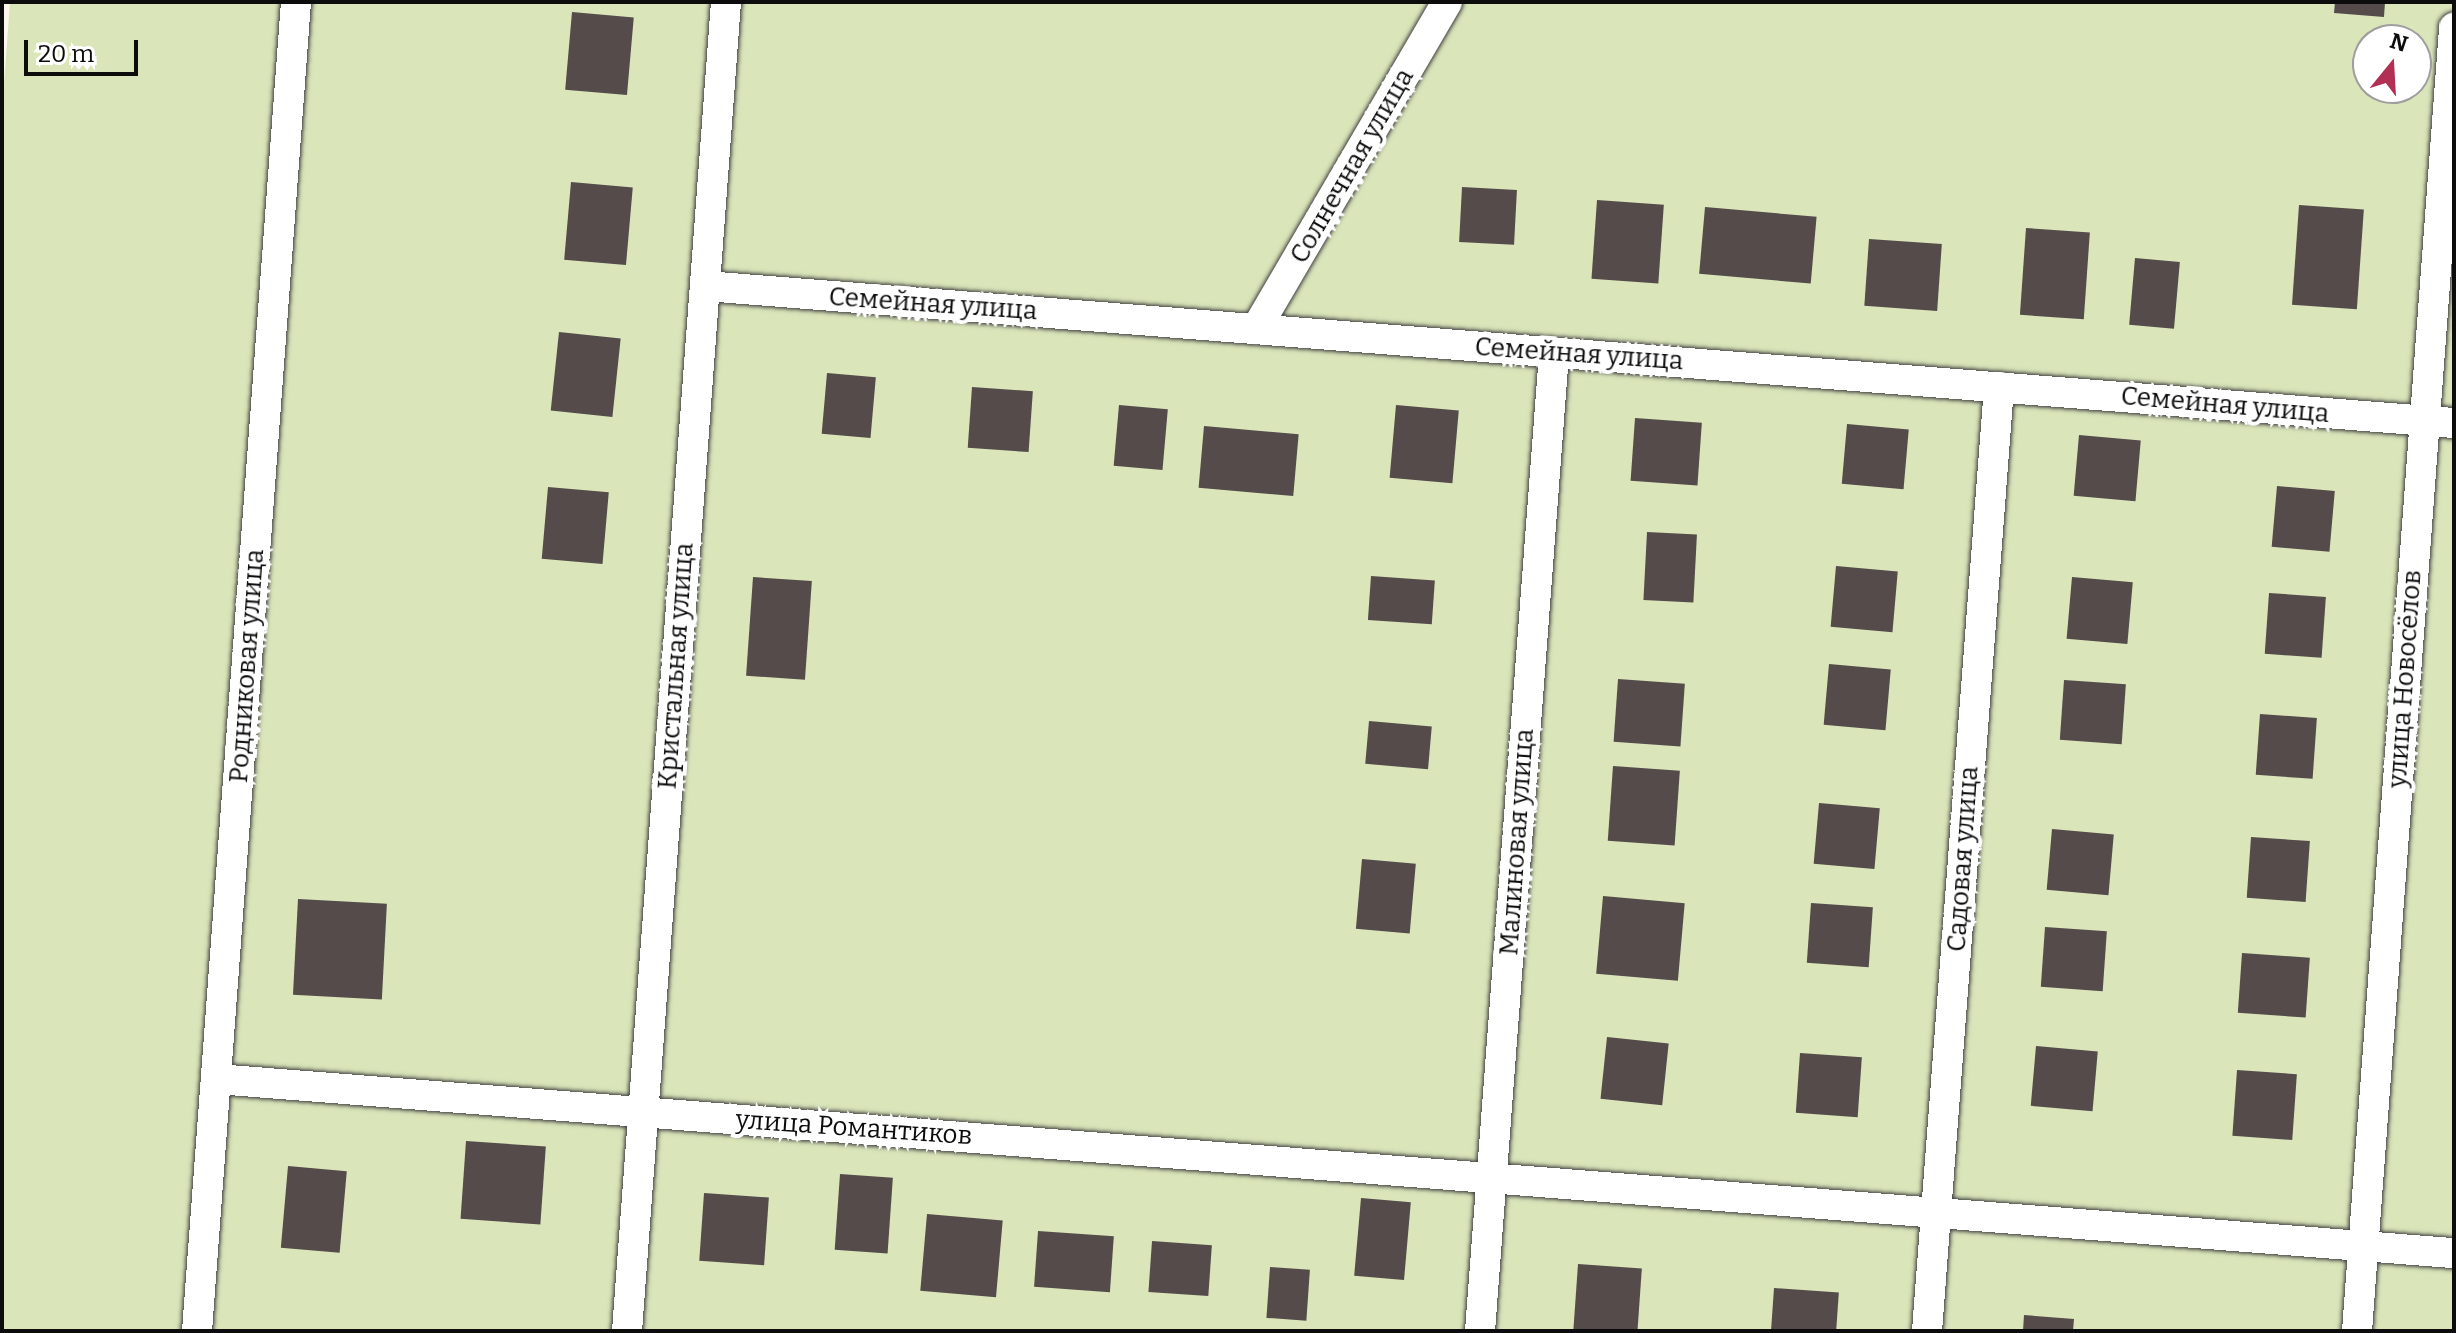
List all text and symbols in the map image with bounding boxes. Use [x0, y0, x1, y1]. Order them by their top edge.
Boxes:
scale bar [28, 24, 142, 74]
north arrow [2352, 24, 2432, 104]
text: N [2387, 27, 2411, 58]
text: 20 m [38, 40, 94, 68]
street label: Солнечная улица [1284, 63, 1420, 269]
street label: Семейная улица [828, 281, 1038, 327]
street label: Семейная улица [1474, 331, 1684, 377]
street label: Семейная улица [2120, 380, 2330, 430]
street label: Кристальная улица [652, 542, 700, 790]
street label: Родниковая улица [223, 548, 271, 784]
street label: улица Новосёлов [2382, 569, 2428, 789]
street label: Малиновая улица [1494, 728, 1540, 956]
street label: Садовая улица [1941, 765, 1985, 953]
street label: улица Романтиков [735, 1104, 973, 1152]

